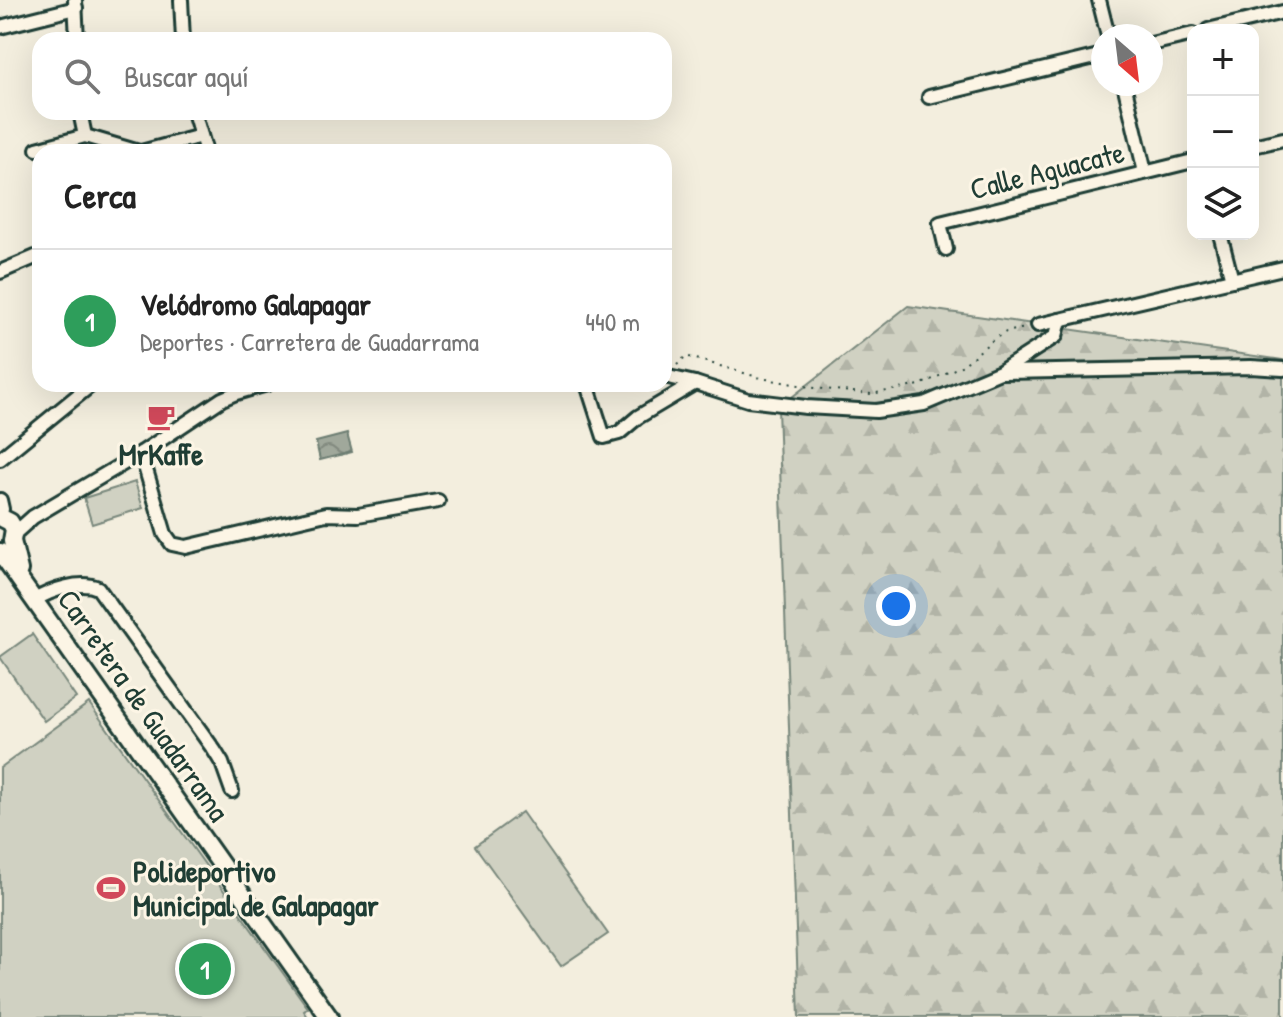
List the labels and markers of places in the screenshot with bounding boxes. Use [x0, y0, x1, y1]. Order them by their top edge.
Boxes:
cafe icon: MrKaffe [146, 402, 176, 432]
place label: MrKaffe [119, 434, 203, 474]
place label: Polideportivo Municipal de Galapagar [133, 851, 379, 926]
sports icon: Polideportivo Municipal de Galapagar [96, 873, 126, 903]
pin: 1 [179, 939, 231, 999]

